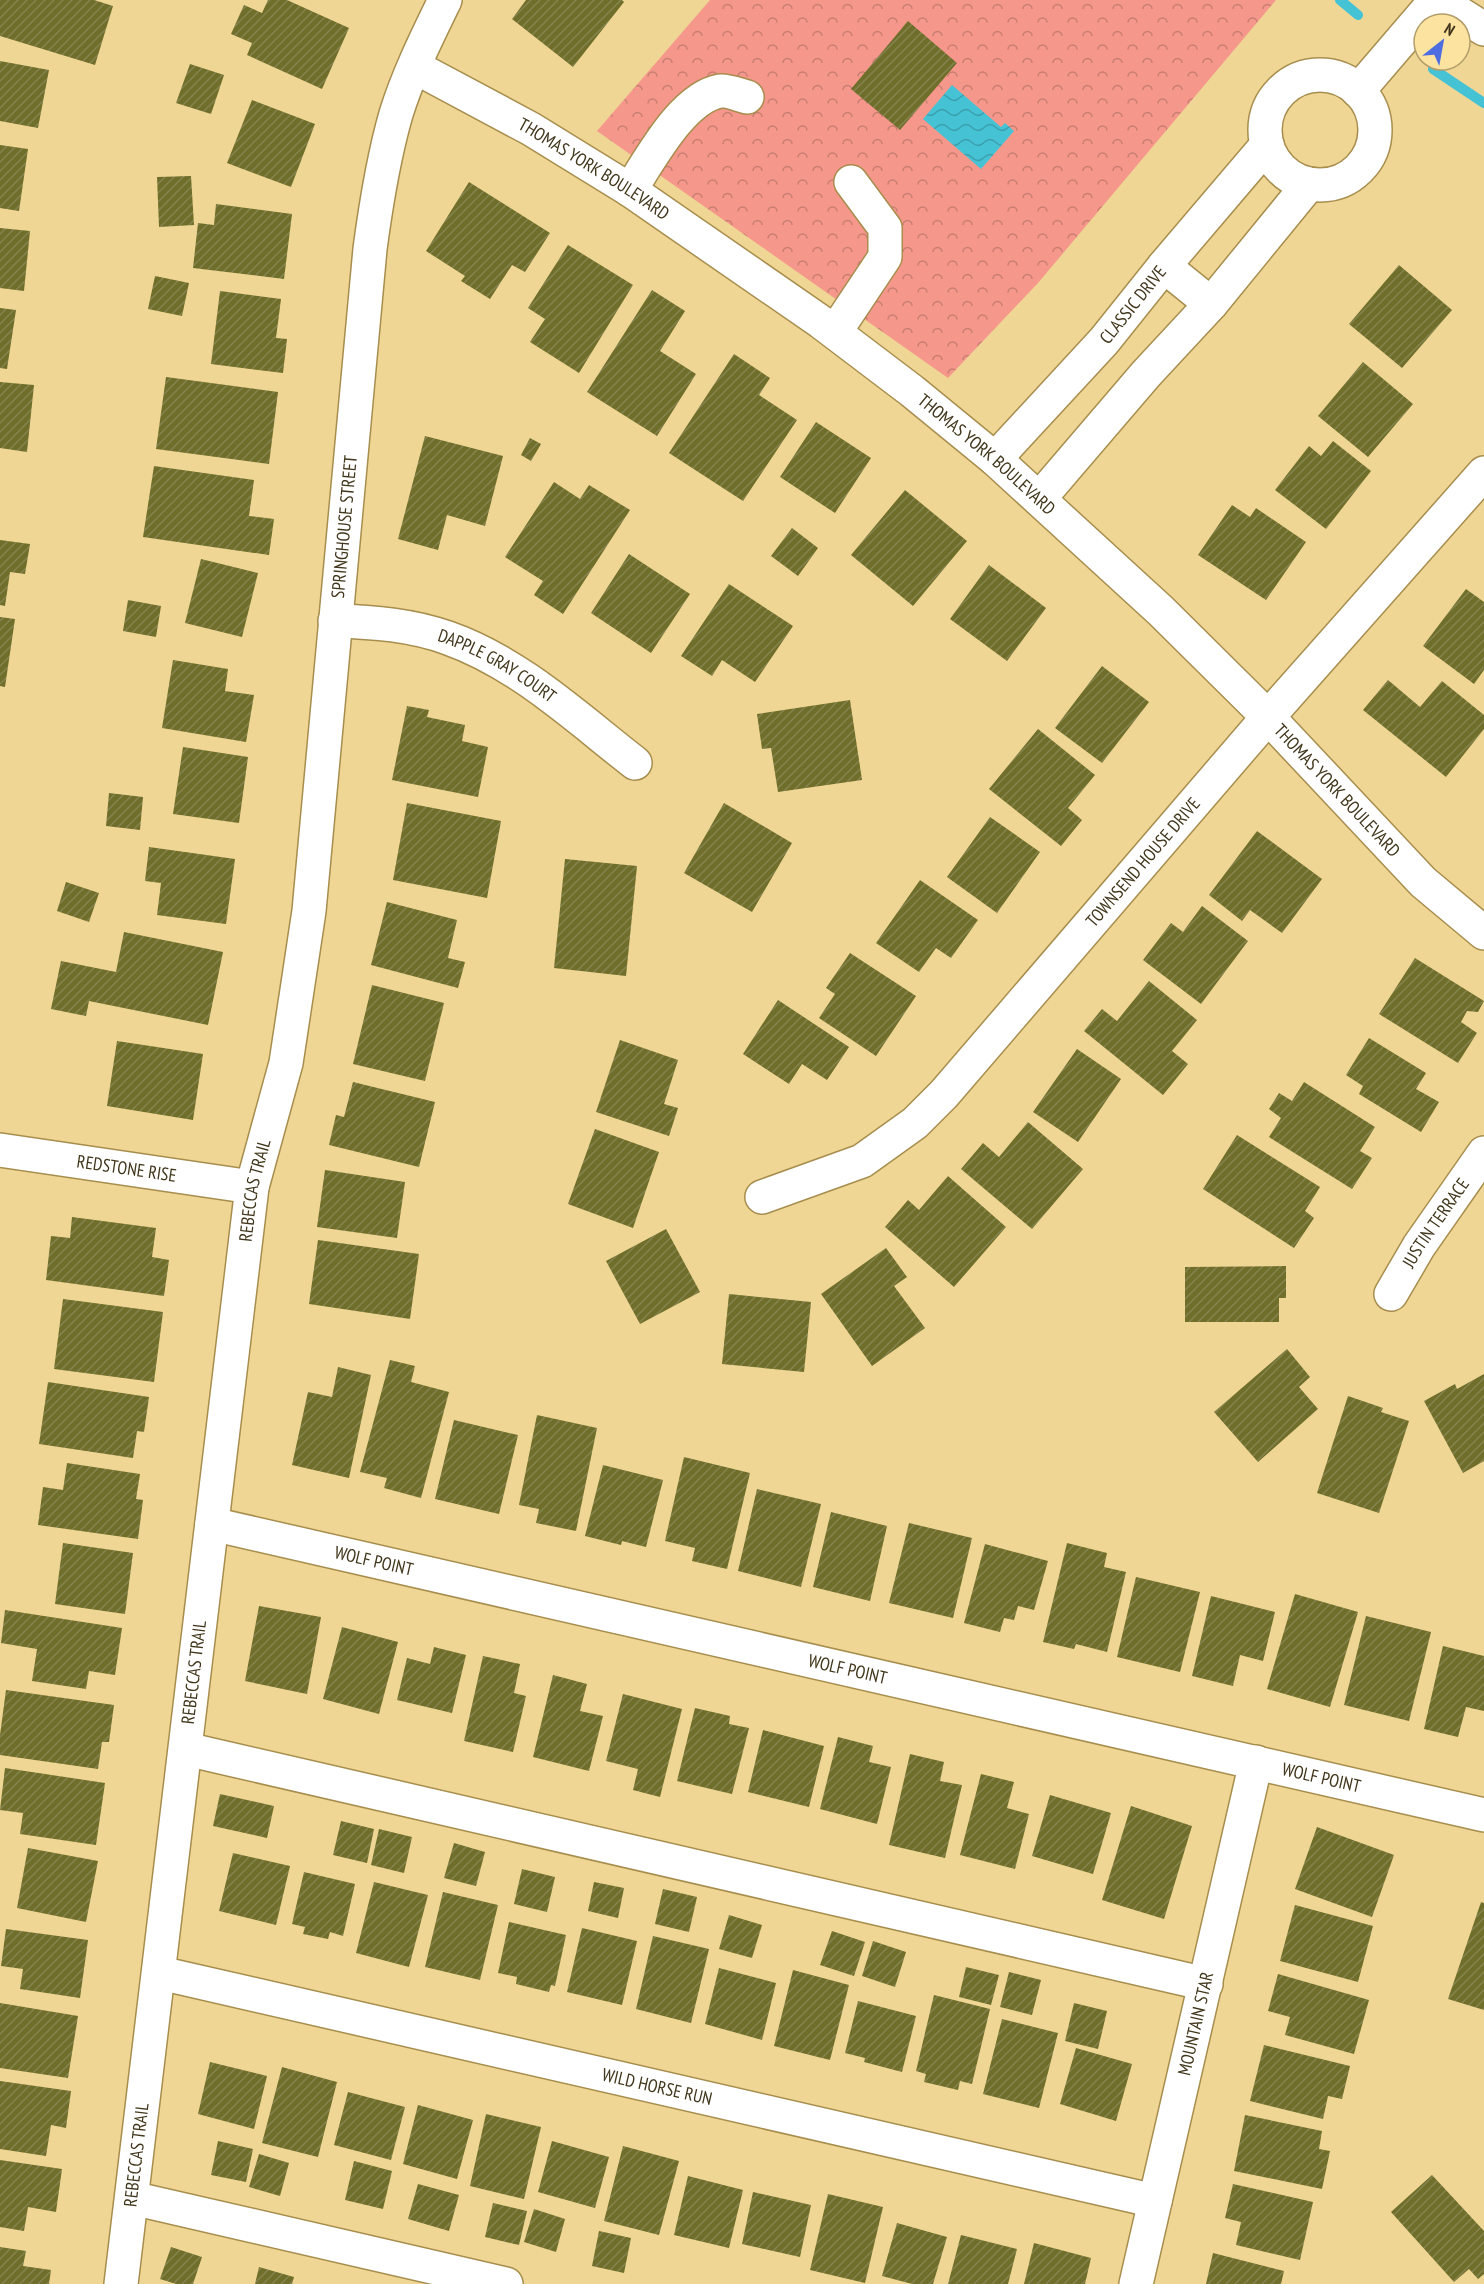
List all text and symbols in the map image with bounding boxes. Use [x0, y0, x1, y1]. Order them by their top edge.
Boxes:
north arrow [1412, 12, 1472, 72]
text: N [1441, 18, 1459, 40]
street label: THOMAS YORK BOULEVARD [515, 112, 674, 225]
street label: CLASSIC DRIVE [1094, 261, 1171, 348]
street label: THOMAS YORK BOULEVARD [913, 388, 1060, 520]
street label: SPRINGHOUSE STREET [326, 454, 362, 599]
street label: DAPPLE GRAY COURT [435, 623, 561, 707]
street label: THOMAS YORK BOULEVARD [1269, 719, 1405, 862]
street label: TOWNSEND HOUSE DRIVE [1081, 792, 1205, 932]
street label: REBECCAS TRAIL [234, 1136, 276, 1243]
street label: REDSTONE RISE [75, 1149, 178, 1187]
street label: JUSTIN TERRACE [1396, 1173, 1474, 1273]
street label: WOLF POINT [332, 1540, 416, 1581]
street label: REBECCAS TRAIL [176, 1619, 211, 1725]
street label: WOLF POINT [806, 1649, 889, 1689]
street label: WOLF POINT [1280, 1757, 1363, 1797]
street label: MOUNTAIN STAR [1172, 1969, 1218, 2078]
street label: WILD HORSE RUN [600, 2063, 715, 2110]
street label: REBECCAS TRAIL [118, 2101, 154, 2208]

